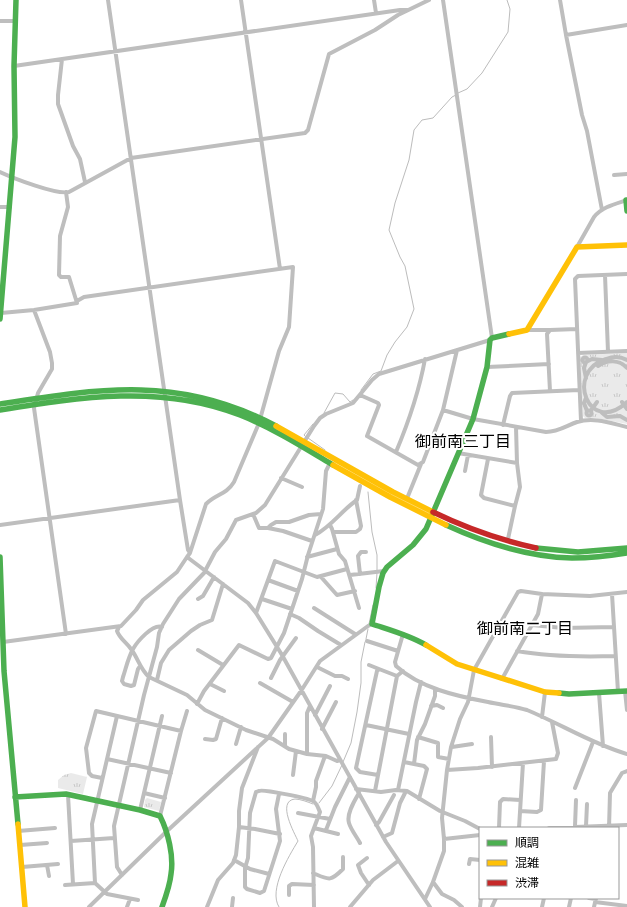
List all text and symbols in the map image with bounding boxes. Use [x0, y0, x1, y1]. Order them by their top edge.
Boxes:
district label: 御前南三丁目 [415, 432, 511, 451]
district label: 御前南二丁目 [477, 619, 573, 638]
legend [479, 827, 619, 899]
text: 順調 [515, 836, 539, 850]
text: 混雑 [515, 856, 539, 870]
text: 渋滞 [515, 876, 539, 890]

